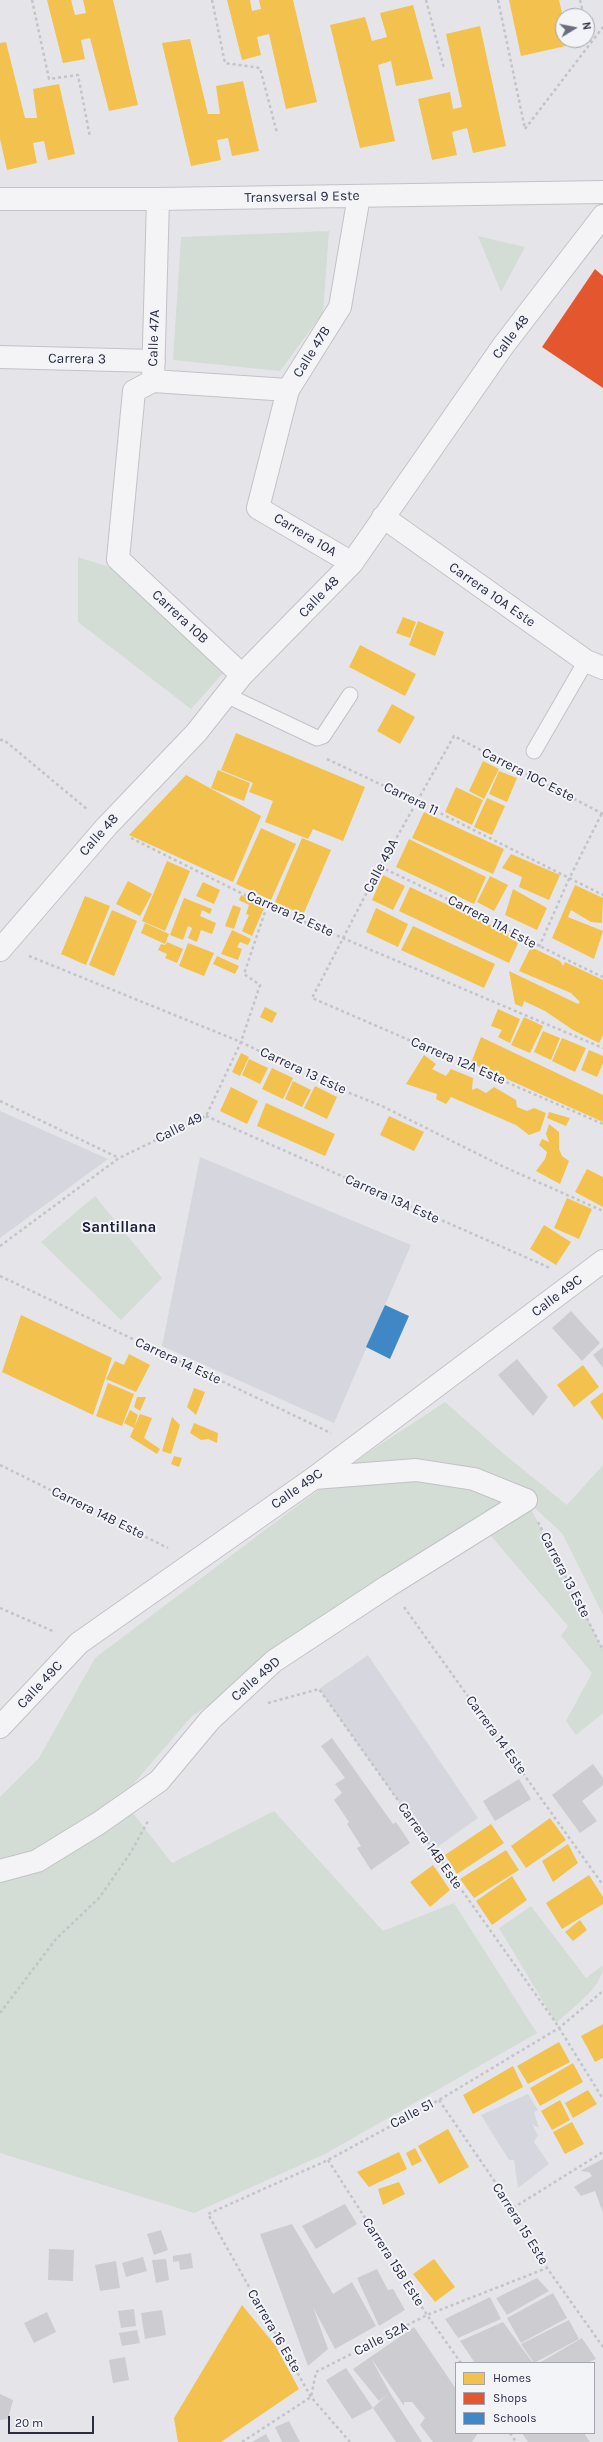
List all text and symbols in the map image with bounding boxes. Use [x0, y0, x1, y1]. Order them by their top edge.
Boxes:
north arrow [555, 8, 595, 48]
text: N [579, 21, 593, 31]
street label: Transversal 9 Este [244, 188, 360, 206]
street label: Calle 47A [145, 309, 163, 367]
street label: Calle 48 [489, 312, 533, 362]
street label: Calle 47B [290, 323, 334, 381]
street label: Carrera 3 [48, 350, 106, 368]
street label: Carrera 10A [270, 510, 340, 560]
street label: Carrera 10A Este [446, 559, 538, 631]
street label: Calle 48 [295, 573, 343, 621]
street label: Carrera 10B [148, 587, 212, 647]
street label: Carrera 10C Este [479, 744, 577, 806]
street label: Carrera 11 [381, 779, 441, 819]
street label: Calle 48 [76, 810, 122, 860]
street label: Calle 49A [360, 836, 402, 896]
street label: Carrera 12 Este [244, 887, 336, 941]
street label: Carrera 11A Este [445, 892, 539, 952]
street label: Carrera 12A Este [408, 1033, 508, 1089]
street label: Carrera 13 Este [257, 1044, 349, 1098]
street label: Calle 49 [153, 1109, 205, 1147]
street label: Carrera 13A Este [342, 1171, 442, 1227]
district label: Santillana [82, 1219, 156, 1237]
street label: Calle 49C [528, 1271, 586, 1321]
street label: Carrera 14 Este [132, 1334, 224, 1388]
street label: Calle 49C [268, 1465, 326, 1513]
street label: Carrera 14B Este [49, 1483, 147, 1543]
street label: Carrera 13 Este [536, 1529, 594, 1621]
street label: Calle 49D [228, 1653, 284, 1705]
street label: Calle 49C [14, 1658, 66, 1712]
street label: Carrera 14 Este [462, 1692, 530, 1778]
street label: Carrera 14B Este [394, 1799, 466, 1893]
street label: Calle 51 [387, 2096, 437, 2132]
street label: Carrera 15 Este [488, 2180, 552, 2268]
street label: Carrera 15B Este [358, 2215, 428, 2309]
street label: Carrera 16 Este [243, 2286, 305, 2376]
street label: Calle 52A [351, 2318, 411, 2360]
legend [455, 2362, 595, 2434]
text: Homes [493, 2371, 531, 2385]
text: Shops [493, 2391, 527, 2405]
scale bar [10, 2408, 96, 2434]
text: Schools [493, 2411, 536, 2425]
text: 20 m [15, 2416, 43, 2430]

